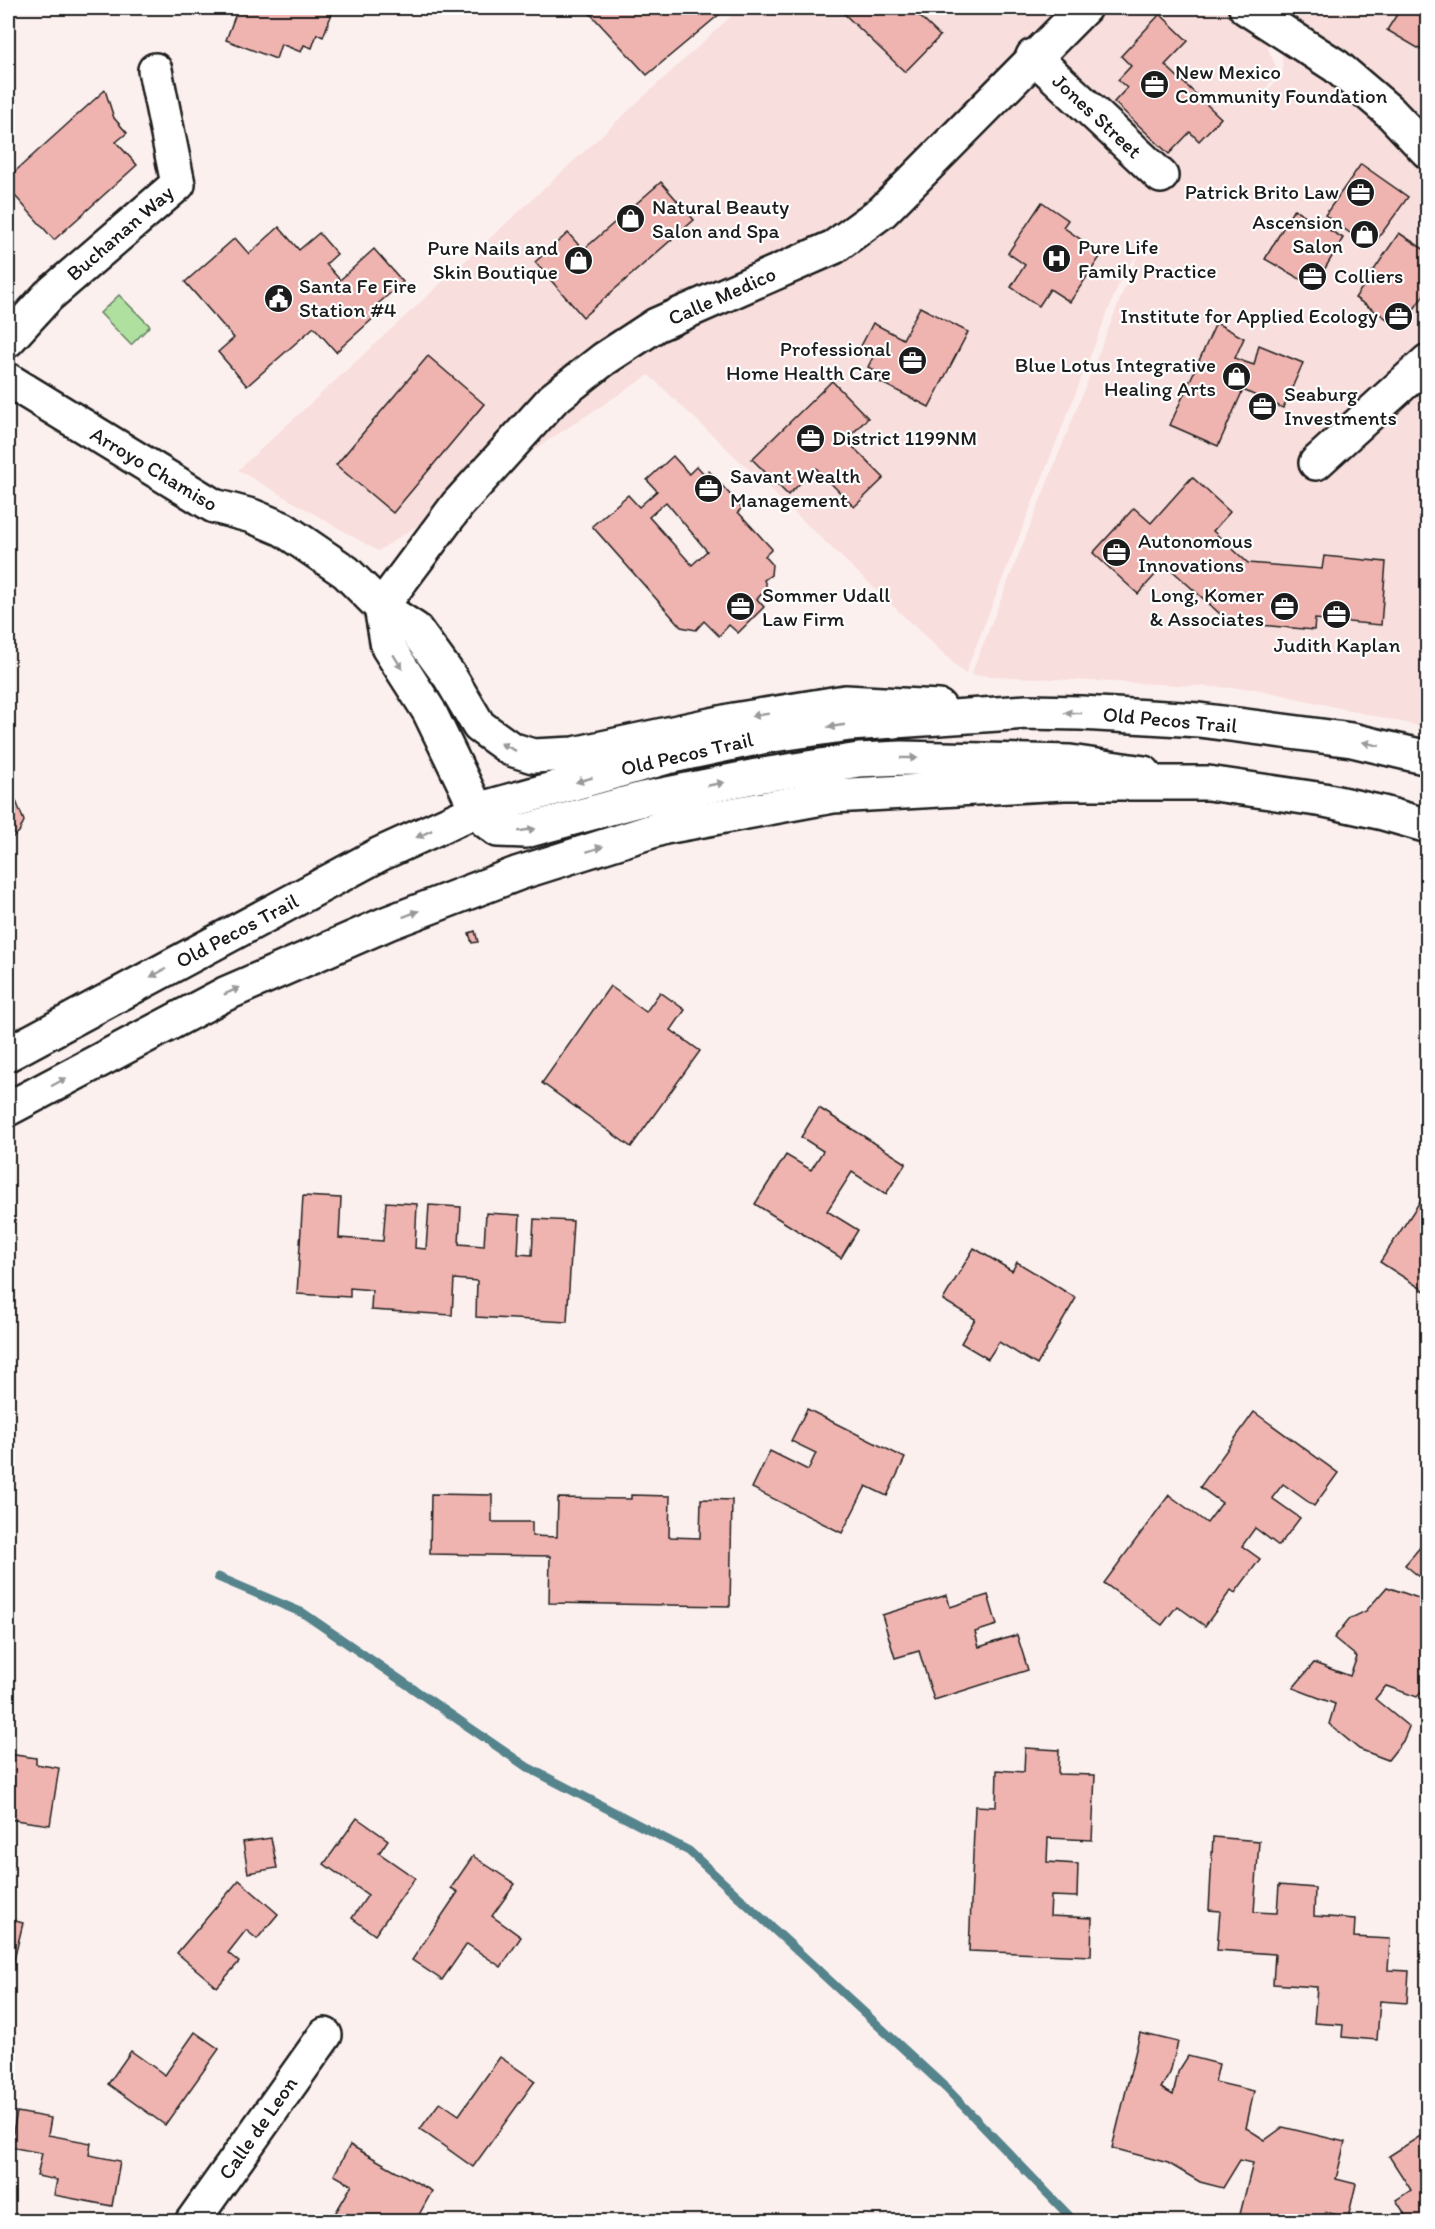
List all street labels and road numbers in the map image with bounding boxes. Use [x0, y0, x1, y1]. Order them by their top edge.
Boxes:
street label: Jones Street [1048, 68, 1147, 163]
street label: Buchanan Way [61, 179, 178, 286]
street label: Calle Medico [664, 261, 780, 330]
street label: Arroyo Chamiso [86, 421, 222, 516]
street label: Old Pecos Trail [1102, 701, 1238, 738]
street label: Old Pecos Trail [618, 726, 756, 781]
street label: Old Pecos Trail [171, 888, 302, 973]
street label: Calle de Leon [213, 2071, 302, 2184]

